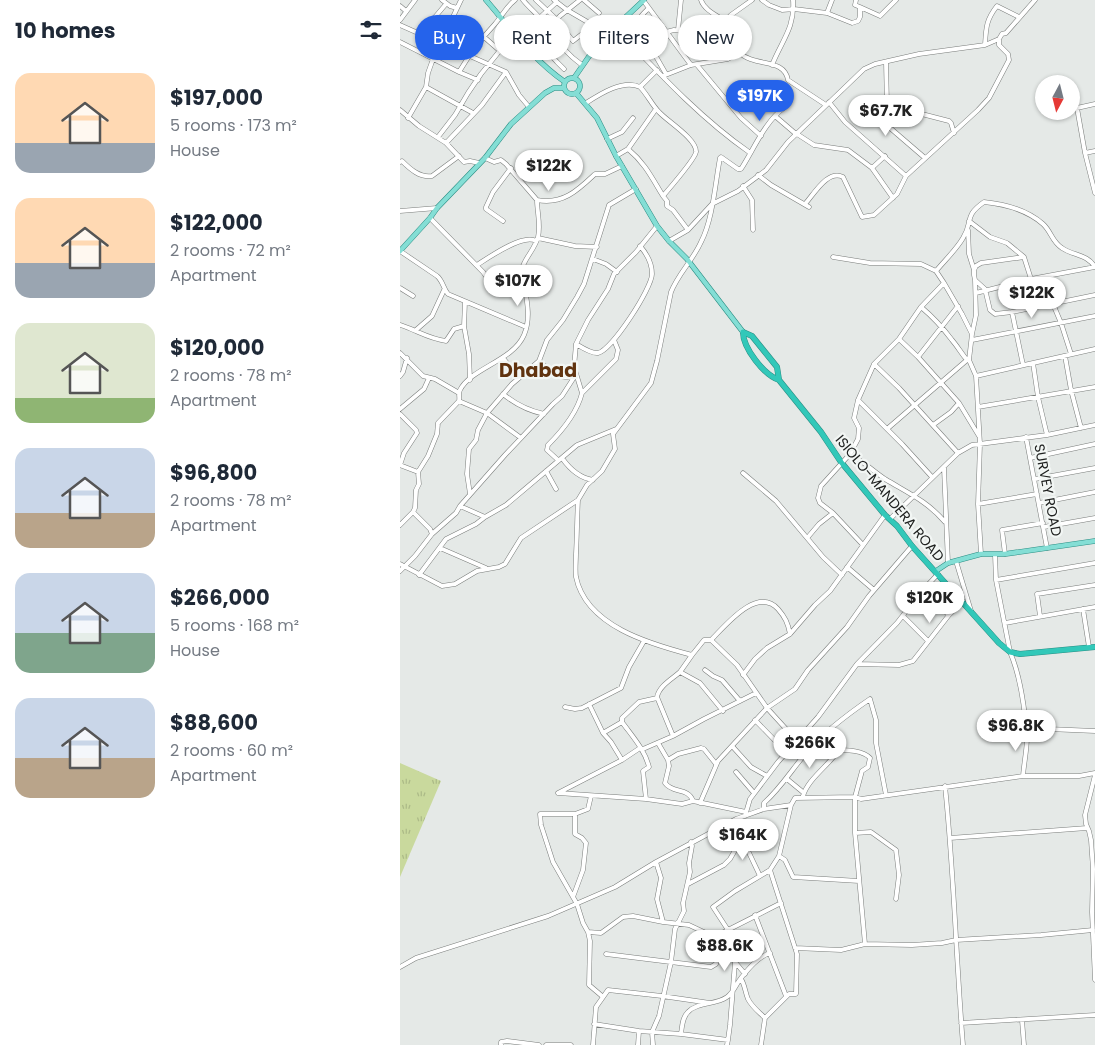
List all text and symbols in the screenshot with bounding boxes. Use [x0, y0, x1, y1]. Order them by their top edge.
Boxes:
chip: Buy [415, 15, 484, 60]
chip: Rent [494, 15, 570, 60]
chip: Filters [580, 15, 668, 60]
chip: New [678, 15, 752, 60]
text: 10 homes [15, 16, 115, 45]
icon: filters [357, 16, 385, 44]
north arrow [1035, 75, 1080, 120]
map controls [1035, 75, 1080, 120]
pin: $197K [725, 80, 795, 122]
text: $197,000 [170, 83, 263, 112]
text: $197K [737, 84, 783, 107]
icon: home [55, 93, 115, 153]
pin: $67.7K [845, 94, 927, 137]
text: $67.7K [859, 99, 913, 122]
text: 5 rooms · 173 m² [170, 114, 297, 137]
text: House [170, 139, 220, 162]
pin: $122K [514, 150, 584, 192]
text: $122K [526, 154, 572, 177]
text: $122,000 [170, 208, 263, 237]
icon: home [55, 218, 115, 278]
text: 2 rooms · 72 m² [170, 239, 291, 262]
text: Apartment [170, 264, 257, 287]
pin: $107K [483, 264, 553, 307]
text: $107K [495, 269, 541, 292]
pin: $122K [997, 276, 1067, 319]
text: $122K [1009, 281, 1055, 304]
text: $120,000 [170, 333, 265, 362]
icon: home [55, 343, 115, 403]
district label: Dhabad [499, 357, 577, 384]
text: 2 rooms · 78 m² [170, 364, 292, 387]
text: Apartment [170, 389, 257, 412]
street label: ISIOLO-MANDERA ROAD [831, 430, 949, 566]
street label: SURVEY ROAD [1029, 442, 1067, 538]
text: $96,800 [170, 458, 257, 487]
icon: home [55, 468, 115, 528]
text: 2 rooms · 78 m² [170, 489, 292, 512]
text: Apartment [170, 514, 257, 537]
pin: $120K [895, 582, 965, 624]
text: $266,000 [170, 583, 270, 612]
text: $120K [906, 586, 954, 609]
icon: home [55, 593, 115, 653]
text: 5 rooms · 168 m² [170, 614, 299, 637]
text: House [170, 639, 220, 662]
text: $88,600 [170, 708, 258, 737]
pin: $96.8K [975, 710, 1057, 752]
text: $96.8K [988, 714, 1044, 737]
icon: home [55, 718, 115, 778]
pin: $266K [775, 726, 845, 769]
text: $266K [784, 731, 836, 754]
text: 2 rooms · 60 m² [170, 739, 293, 762]
text: Apartment [170, 764, 257, 787]
pin: $164K [708, 818, 778, 861]
text: $164K [719, 823, 767, 846]
pin: $88.6K [684, 930, 766, 972]
text: $88.6K [696, 934, 754, 957]

